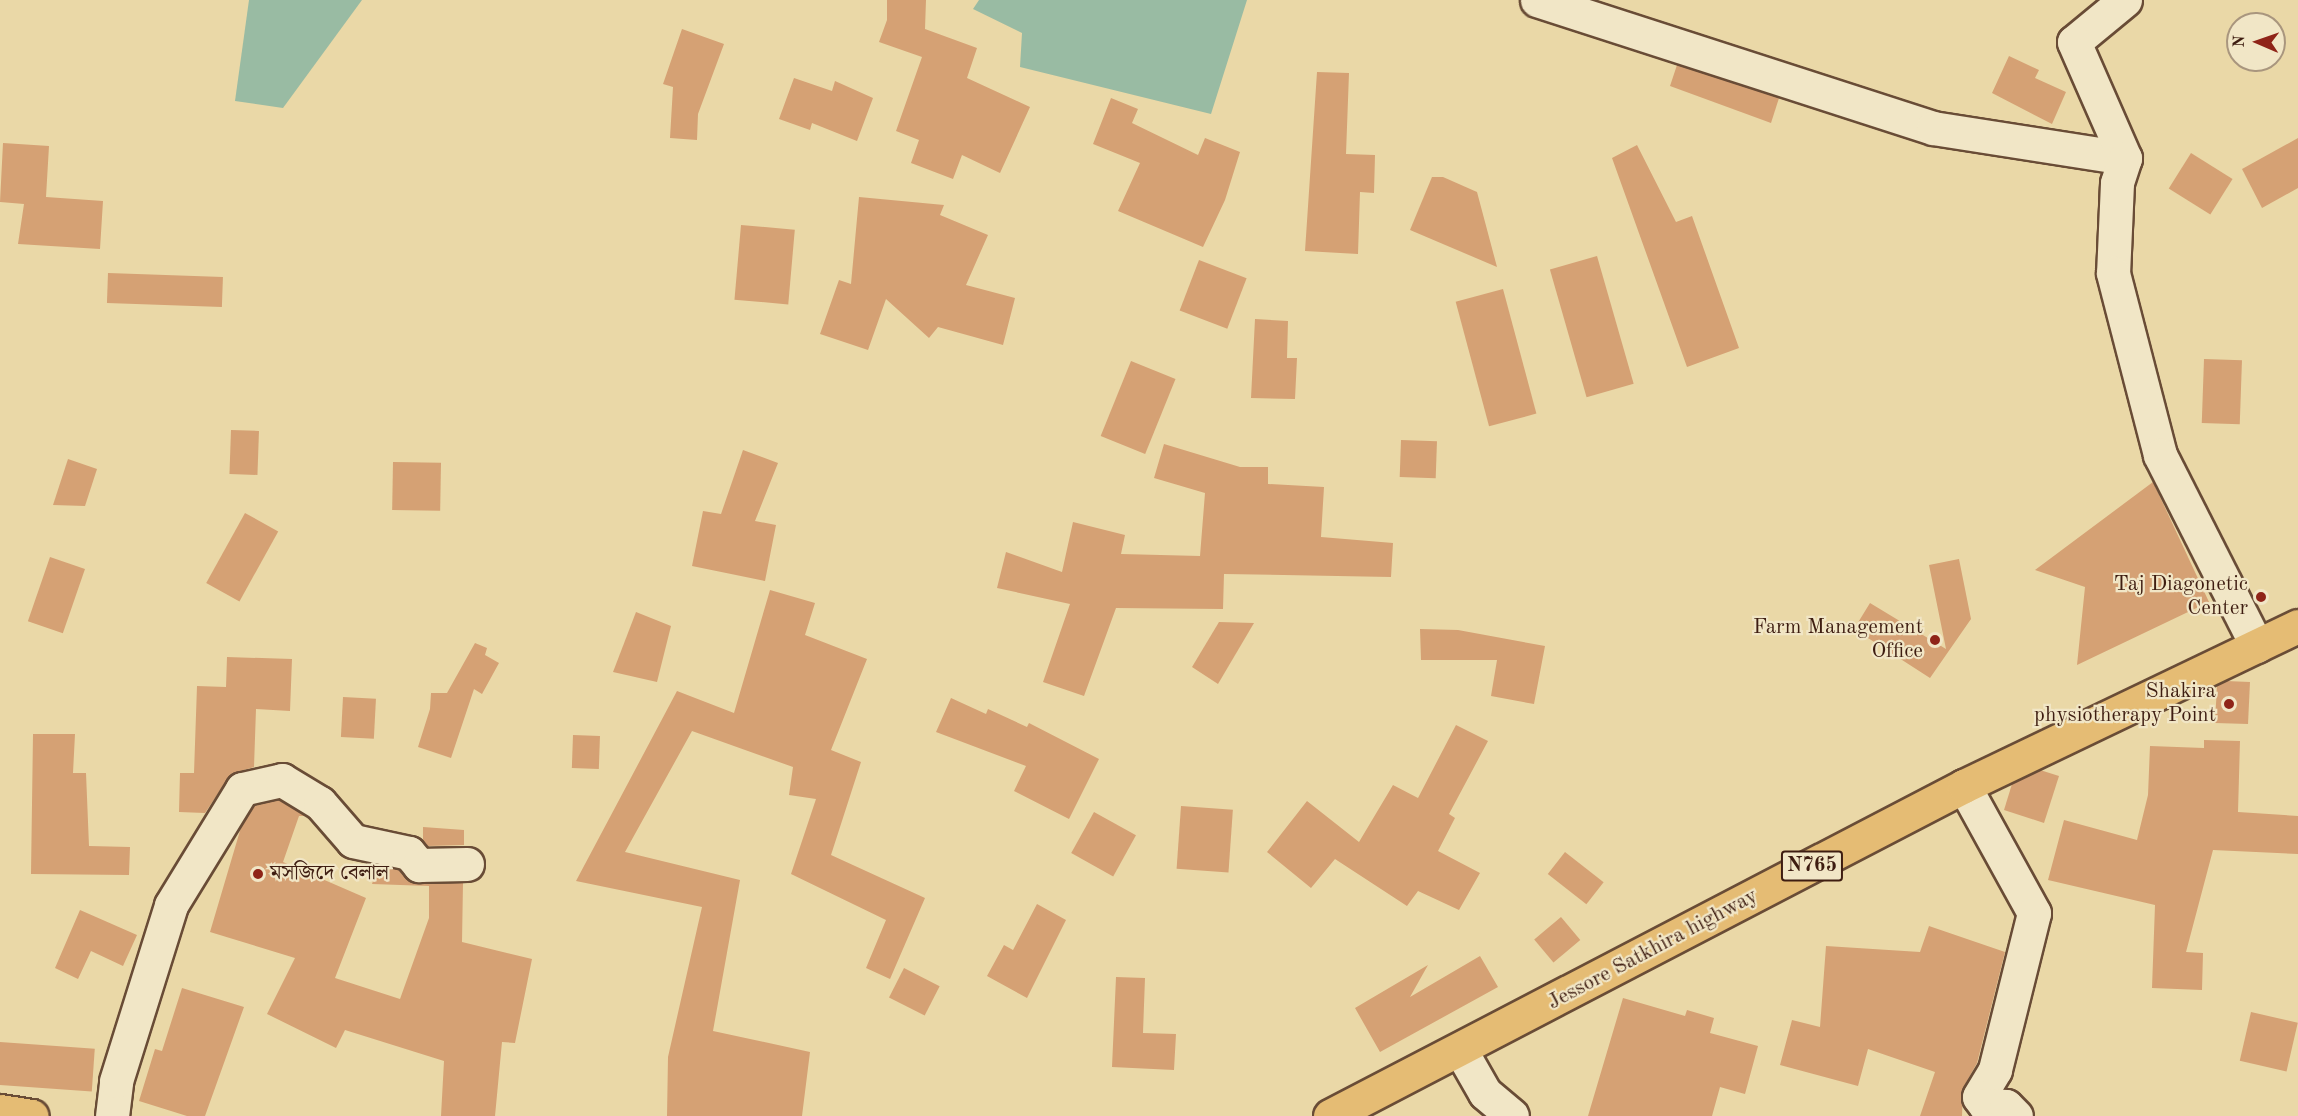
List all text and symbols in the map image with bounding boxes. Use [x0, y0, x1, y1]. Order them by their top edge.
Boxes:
north arrow [2226, 12, 2286, 72]
text: N [2232, 35, 2248, 48]
place label: Taj Diagonetic Center [2114, 572, 2248, 622]
marker: Taj Diagonetic Center [2252, 588, 2270, 606]
place label: Farm Management Office [1753, 615, 1923, 665]
marker: Farm Management Office [1928, 633, 1942, 647]
place label: Shakira physiotherapy Point [2034, 679, 2216, 729]
marker: Shakira physiotherapy Point [2220, 695, 2238, 713]
road number: N765 [1780, 849, 1844, 883]
place label: মসজিদে বেলাল [270, 861, 389, 887]
marker: মসজিদে বেলাল [251, 867, 265, 881]
street label: Jessore Satkhira highway [1544, 884, 1762, 1016]

